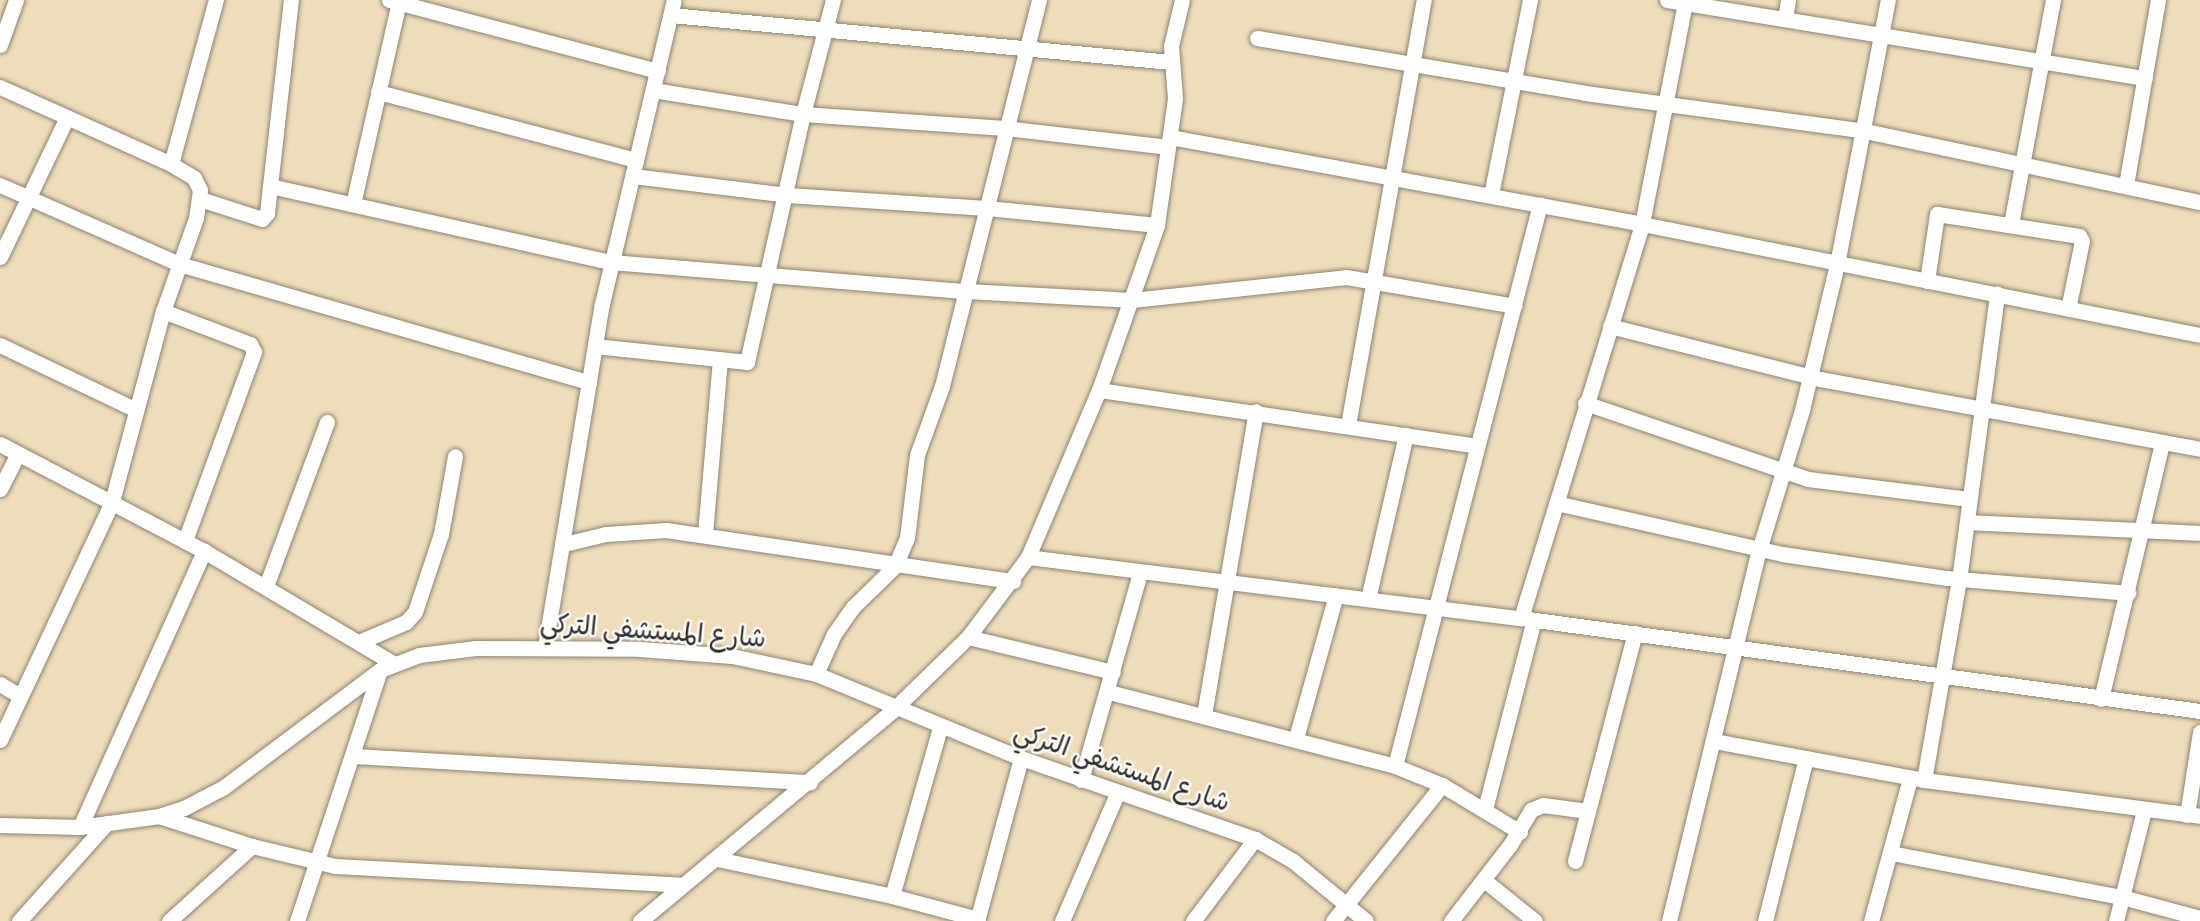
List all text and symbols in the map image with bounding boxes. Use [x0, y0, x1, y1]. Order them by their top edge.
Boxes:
street label: شارع المستشفي التركي [539, 608, 767, 654]
street label: شارع المستشفي التركي [1010, 715, 1234, 819]

